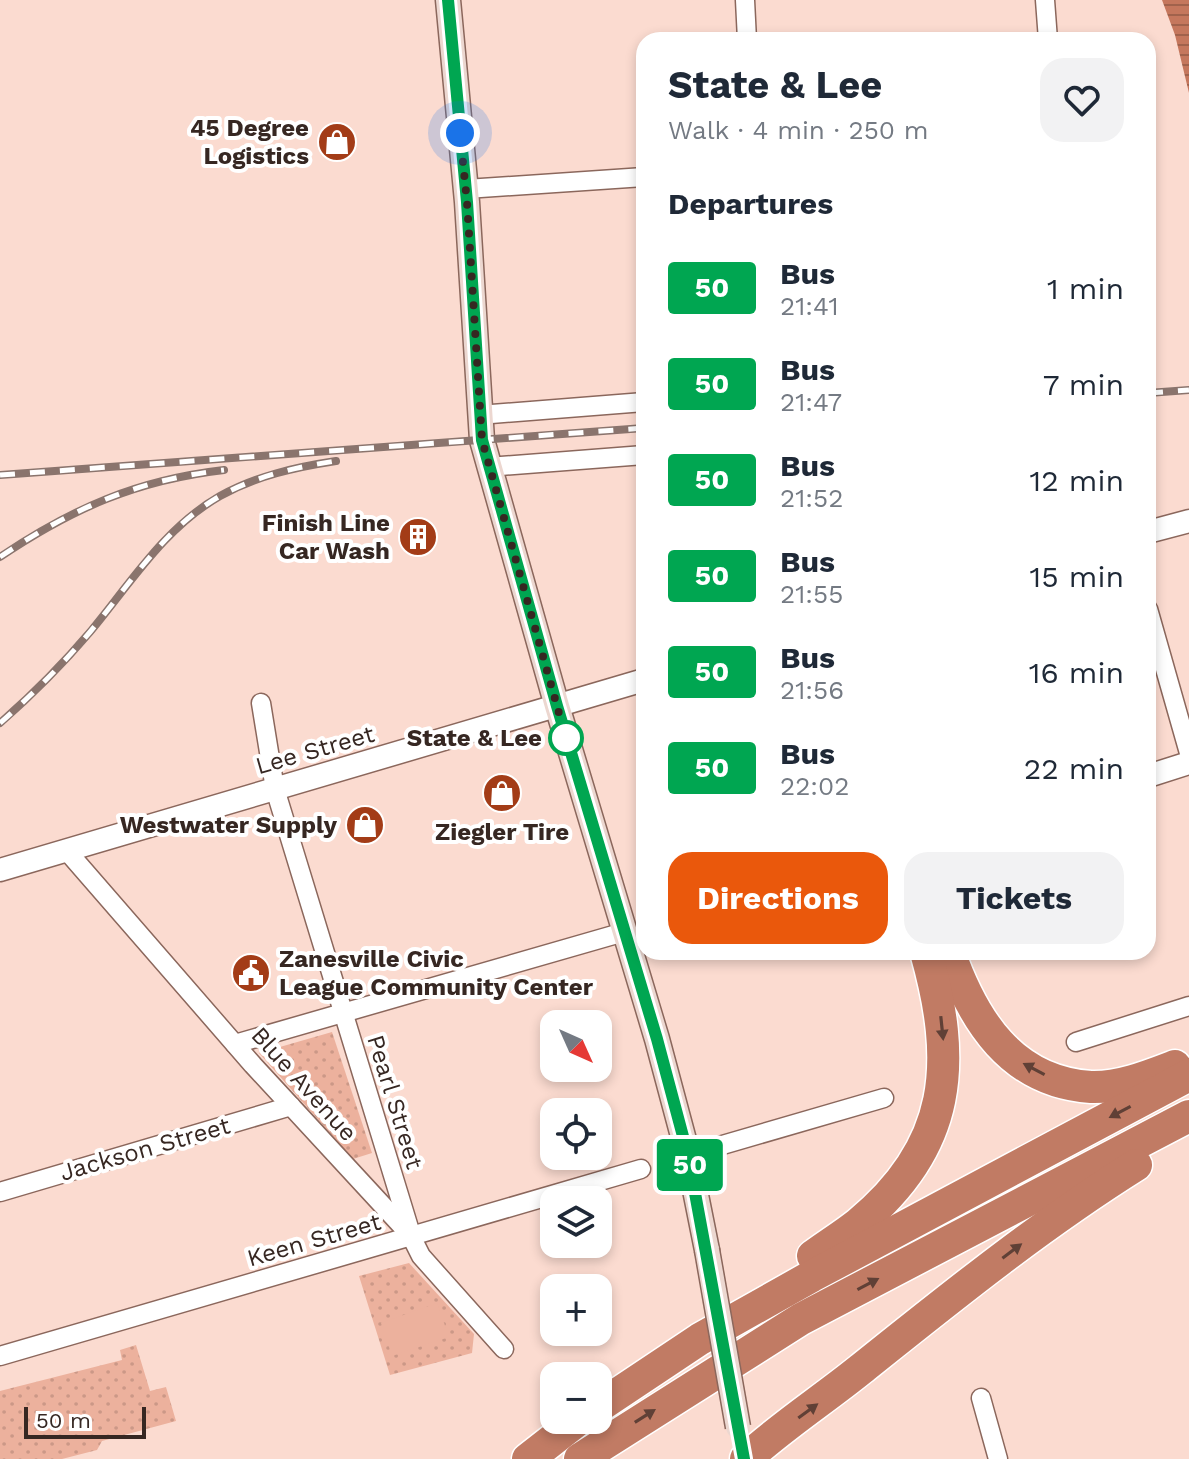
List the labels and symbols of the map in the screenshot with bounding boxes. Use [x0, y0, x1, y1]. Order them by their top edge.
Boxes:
your location [440, 113, 480, 153]
place label: 45 Degree Logistics [190, 114, 309, 170]
shop icon: 45 Degree Logistics [316, 121, 358, 163]
place label: Finish Line Car Wash [262, 509, 390, 565]
building icon: Finish Line Car Wash [397, 516, 439, 558]
street label: Lee Street [252, 720, 378, 780]
marker: State & Lee [549, 721, 583, 755]
place label: State & Lee [407, 724, 542, 752]
shop icon: Ziegler Tire [481, 772, 523, 814]
shop icon: Westwater Supply [344, 804, 386, 846]
place label: Westwater Supply [120, 811, 337, 839]
place label: Ziegler Tire [435, 818, 569, 846]
place label: Zanesville Civic League Community Center [279, 945, 594, 1001]
public building icon: Zanesville Civic League Community Center [230, 952, 272, 994]
north arrow [540, 1010, 612, 1082]
one-way arrow [936, 1016, 949, 1041]
street label: Blue Avenue [245, 1021, 363, 1147]
street label: Pearl Street [361, 1032, 429, 1172]
one-way arrow [1023, 1063, 1046, 1076]
one-way arrow [1109, 1106, 1132, 1119]
street label: Jackson Street [57, 1111, 233, 1187]
line badge: 50 [654, 1139, 726, 1191]
street label: Keen Street [244, 1208, 384, 1272]
one-way arrow [1002, 1243, 1022, 1259]
one-way arrow [857, 1277, 880, 1290]
scale bar [24, 1403, 146, 1439]
one-way arrow [797, 1404, 818, 1419]
one-way arrow [634, 1409, 656, 1423]

